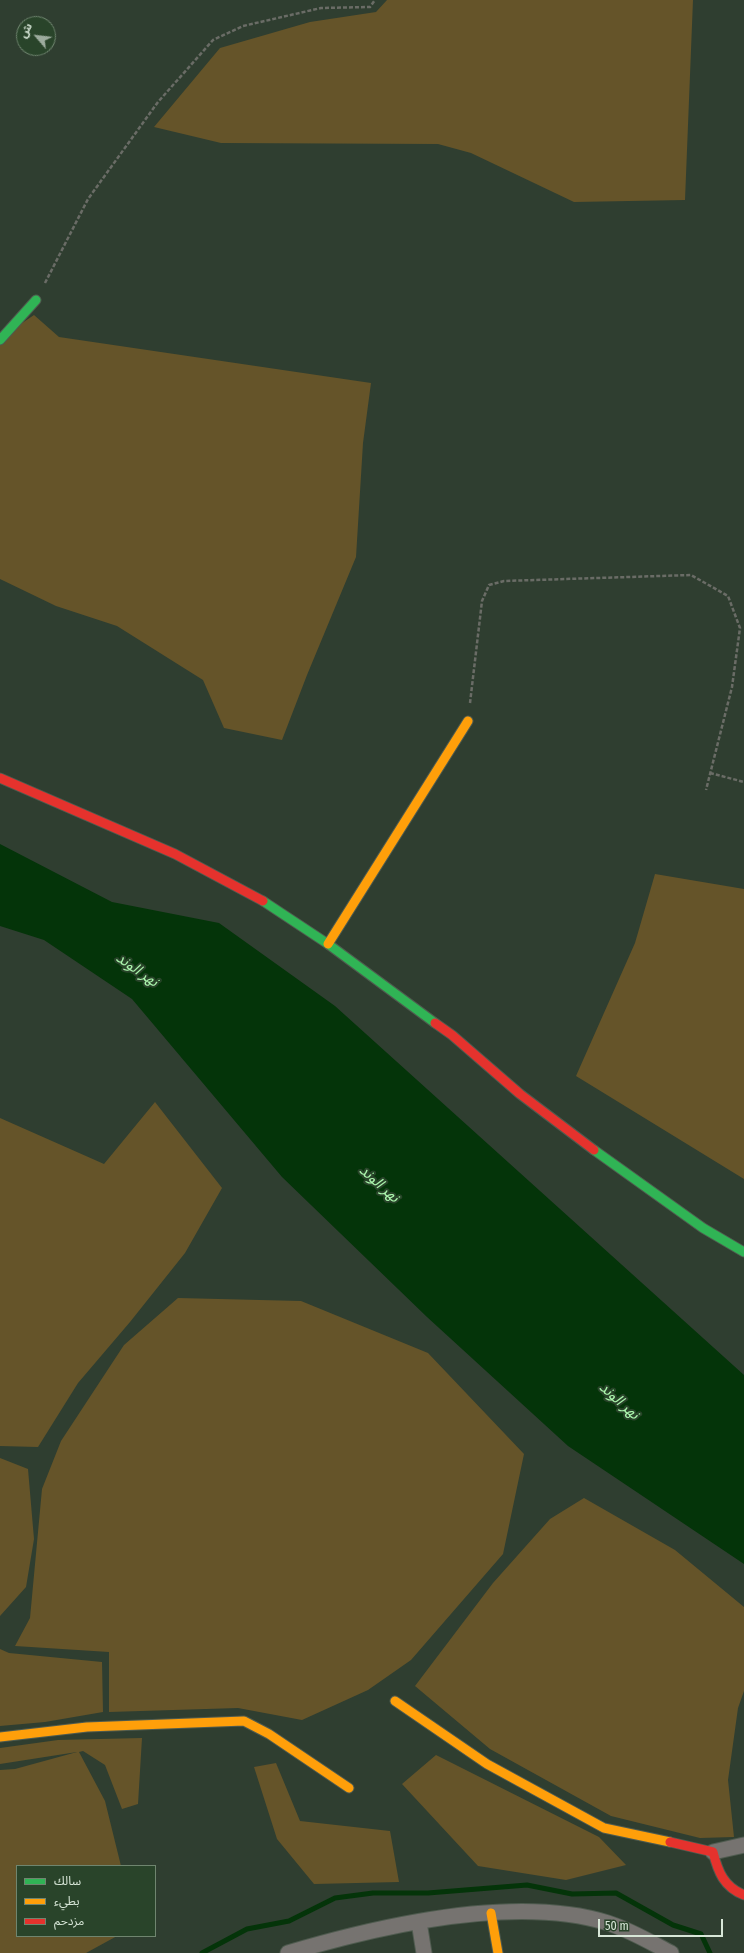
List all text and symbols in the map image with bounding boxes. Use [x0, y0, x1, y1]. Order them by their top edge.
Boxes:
north arrow [16, 16, 56, 56]
text: ش [17, 21, 35, 40]
water label: نهر الوند [112, 949, 162, 991]
water label: نهر الوند [355, 1161, 403, 1207]
water label: نهر الوند [595, 1378, 643, 1424]
legend [16, 1865, 156, 1937]
text: سالك [54, 1874, 81, 1888]
text: بطيء [54, 1894, 80, 1908]
scale bar [600, 1911, 725, 1937]
text: مزدحم [54, 1914, 84, 1928]
text: 50 m [605, 1919, 629, 1933]

